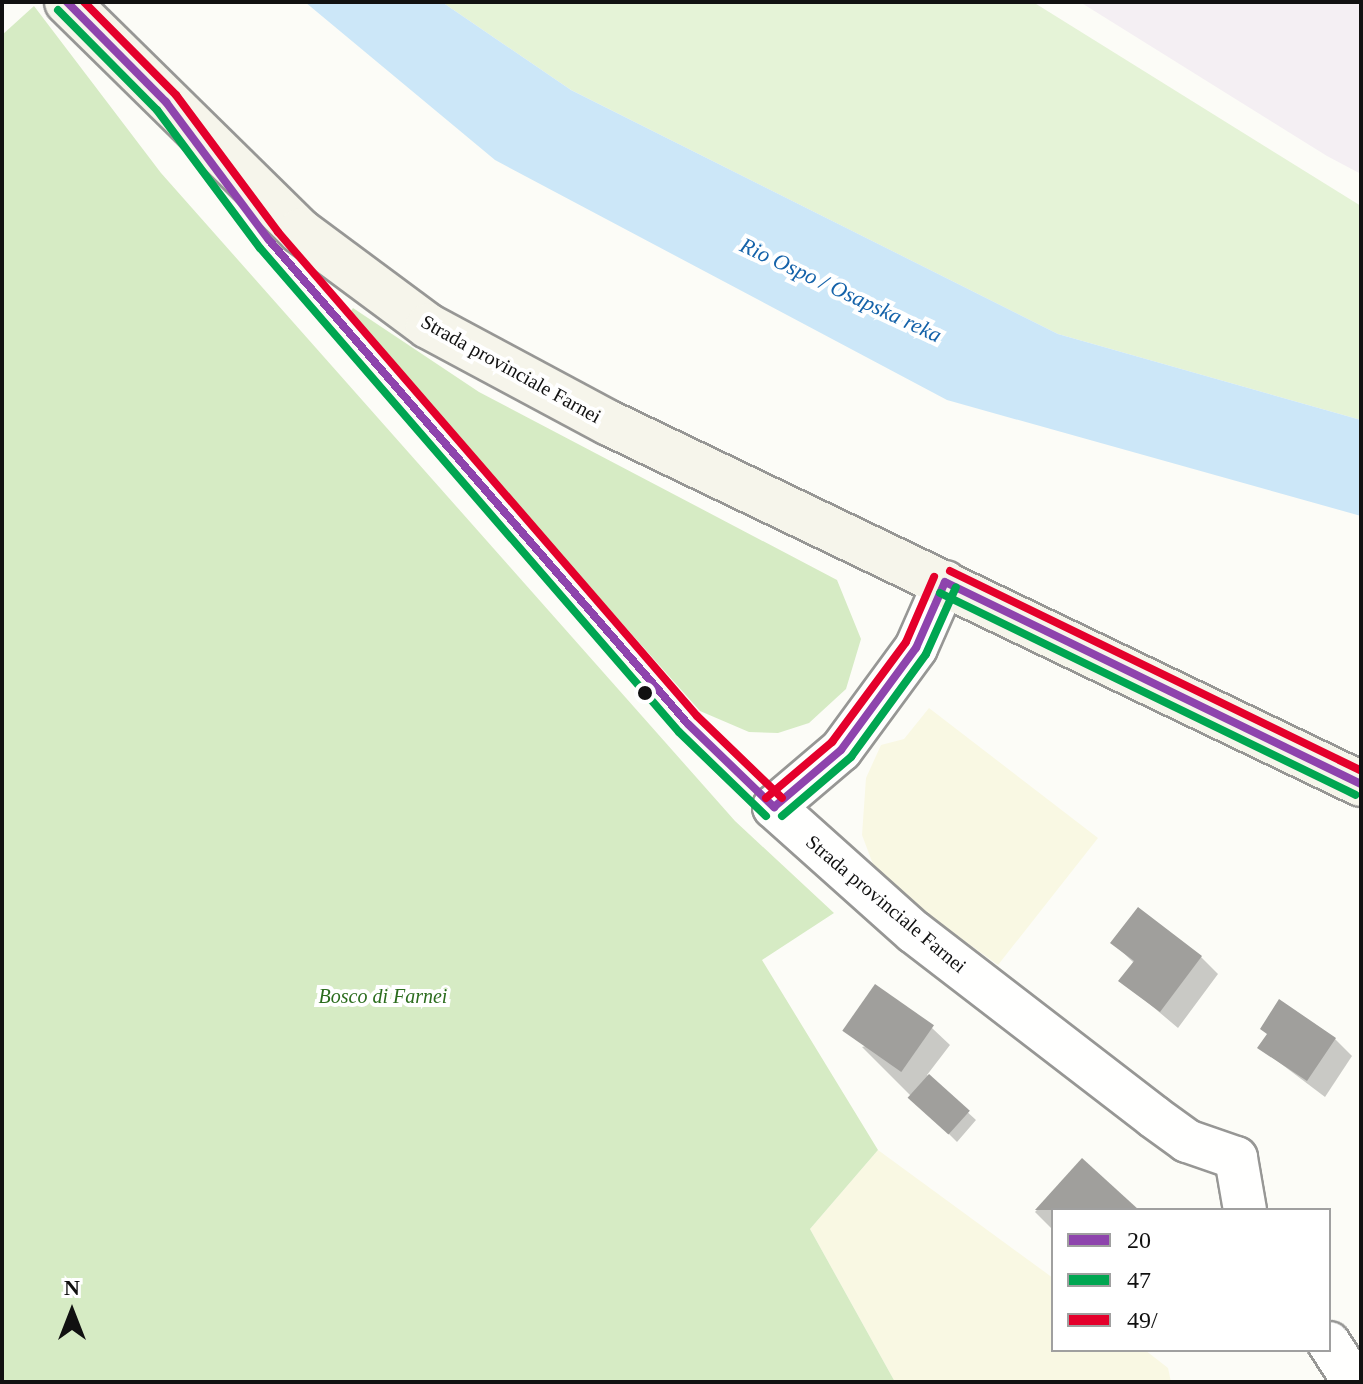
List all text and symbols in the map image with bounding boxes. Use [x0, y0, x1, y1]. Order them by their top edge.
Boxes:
water label: Rio Ospo / Osapska reka [736, 232, 946, 348]
street label: Strada provinciale Farnei [417, 310, 605, 428]
unlabelled marker [637, 685, 653, 701]
street label: Strada provinciale Farnei [801, 830, 971, 978]
park label: Bosco di Farnei [319, 984, 447, 1008]
legend [1051, 1208, 1331, 1352]
text: 20 [1127, 1227, 1151, 1253]
text: 47 [1127, 1267, 1151, 1293]
north arrow [32, 1272, 112, 1352]
text: N [64, 1275, 80, 1300]
text: 49/ [1127, 1307, 1158, 1333]

